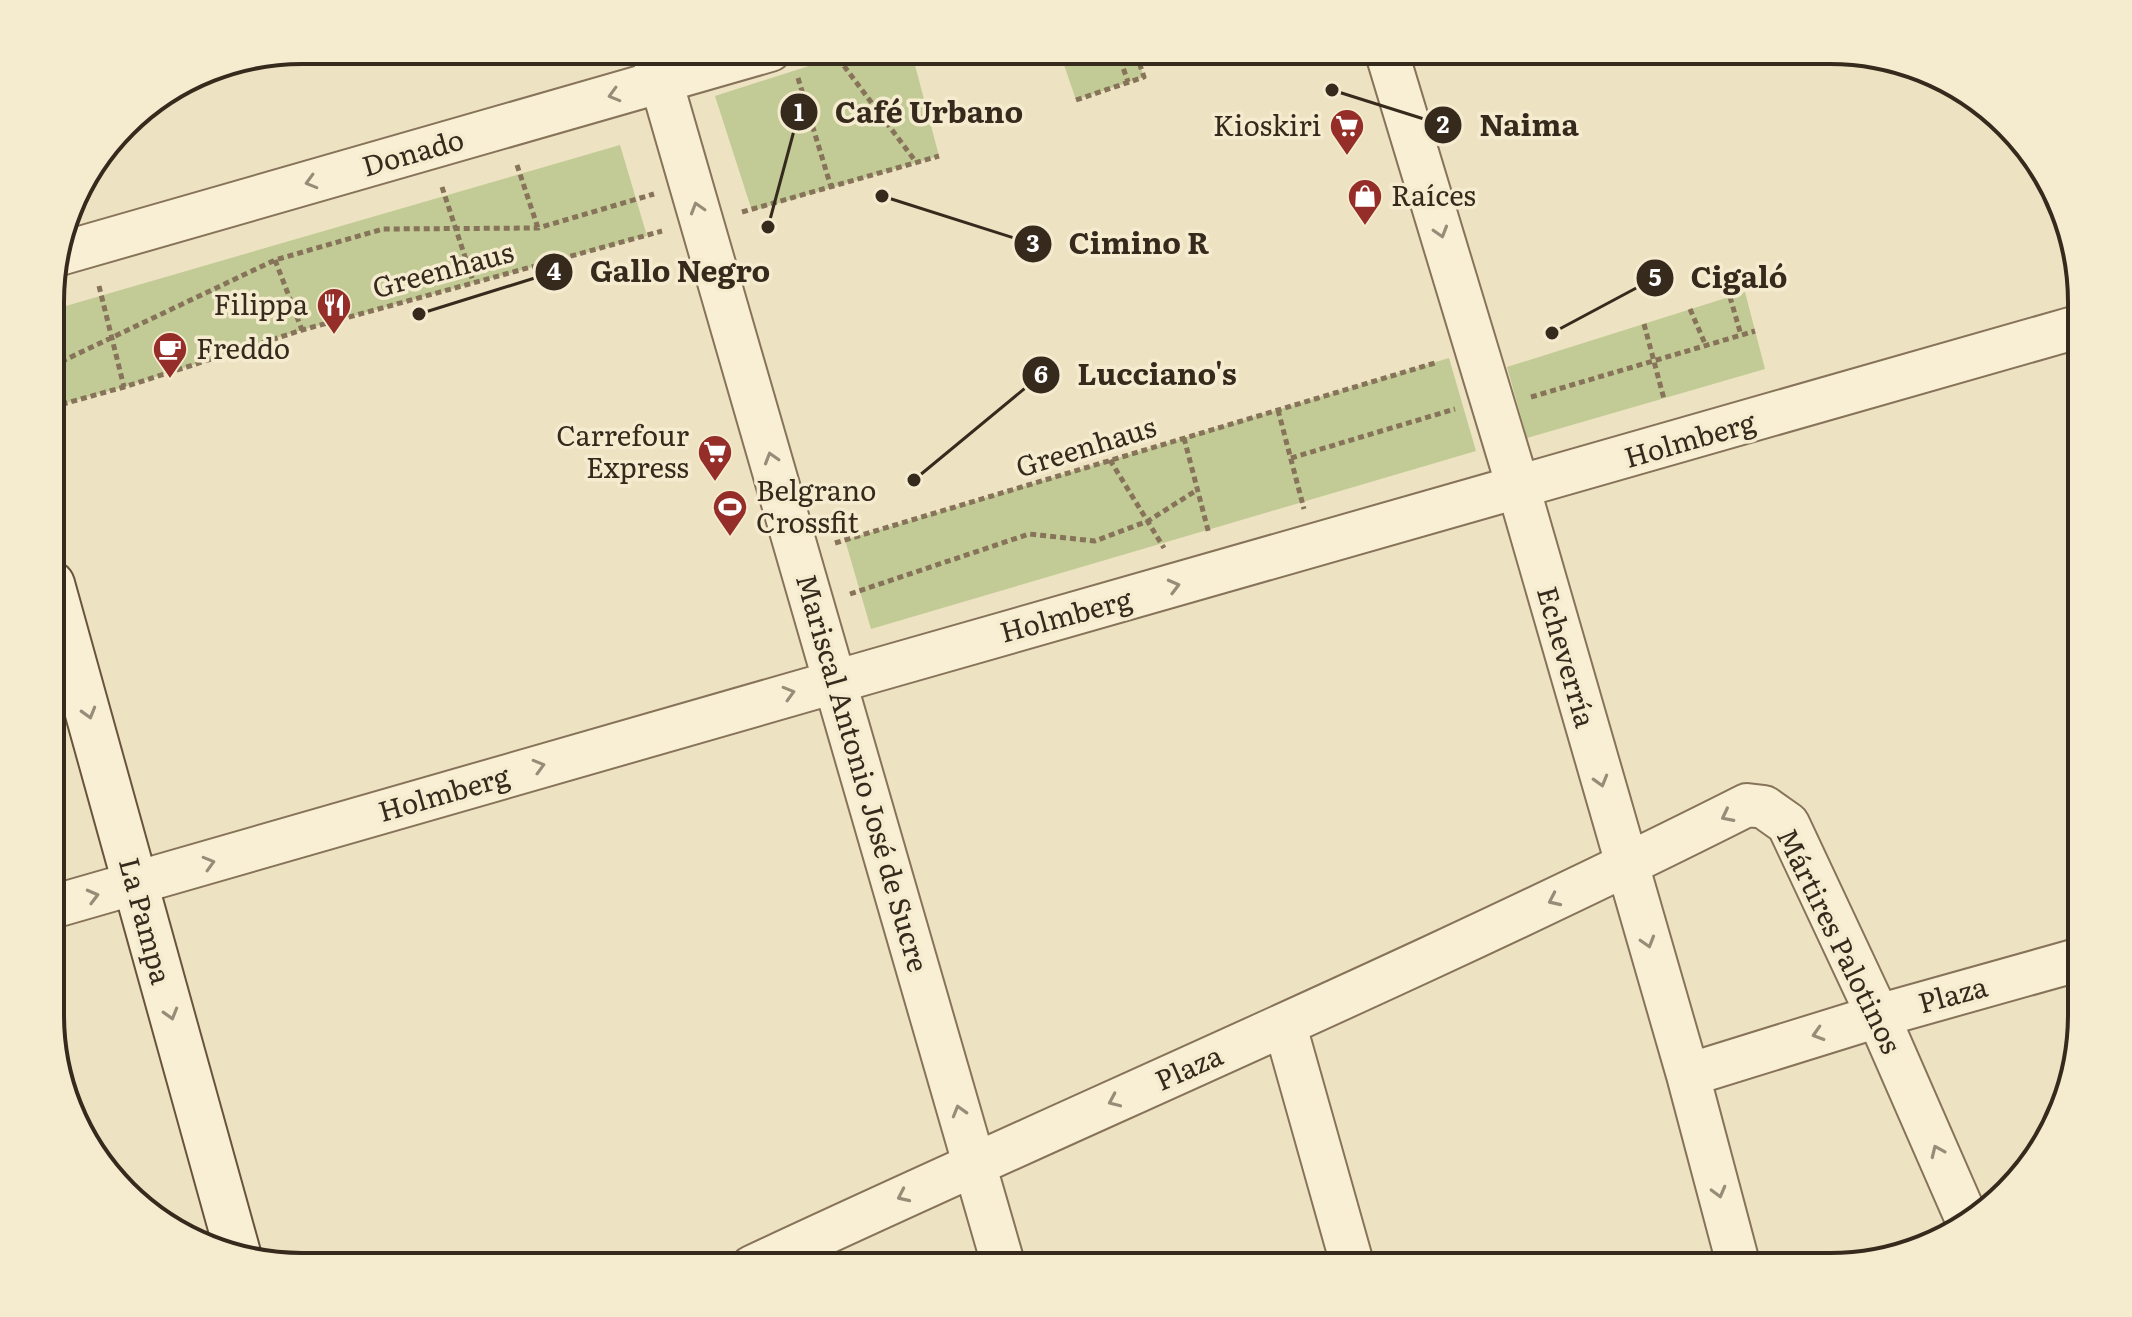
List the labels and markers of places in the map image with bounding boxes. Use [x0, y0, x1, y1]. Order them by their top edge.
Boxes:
callout: Café Urbano [779, 85, 1039, 139]
callout: Naima [1423, 98, 1595, 152]
place label: Kioskiri [1213, 103, 1321, 145]
supermarket icon: Kioskiri [1328, 107, 1366, 157]
place label: Raíces [1391, 173, 1476, 215]
shop icon: Raíces [1346, 177, 1384, 227]
callout: Cimino R [1013, 217, 1226, 271]
callout: Gallo Negro [534, 245, 786, 299]
callout: Cigaló [1635, 251, 1803, 305]
place label: Filippa [214, 282, 308, 324]
restaurant icon: Filippa [315, 286, 353, 336]
place label: Freddo [196, 326, 290, 368]
cafe icon: Freddo [151, 330, 189, 380]
callout: Lucciano's [1021, 348, 1253, 402]
place label: Carrefour Express [556, 413, 690, 487]
supermarket icon: Carrefour Express [696, 433, 734, 483]
place label: Belgrano Crossfit [756, 468, 876, 542]
sports icon: Belgrano Crossfit [711, 488, 749, 538]

